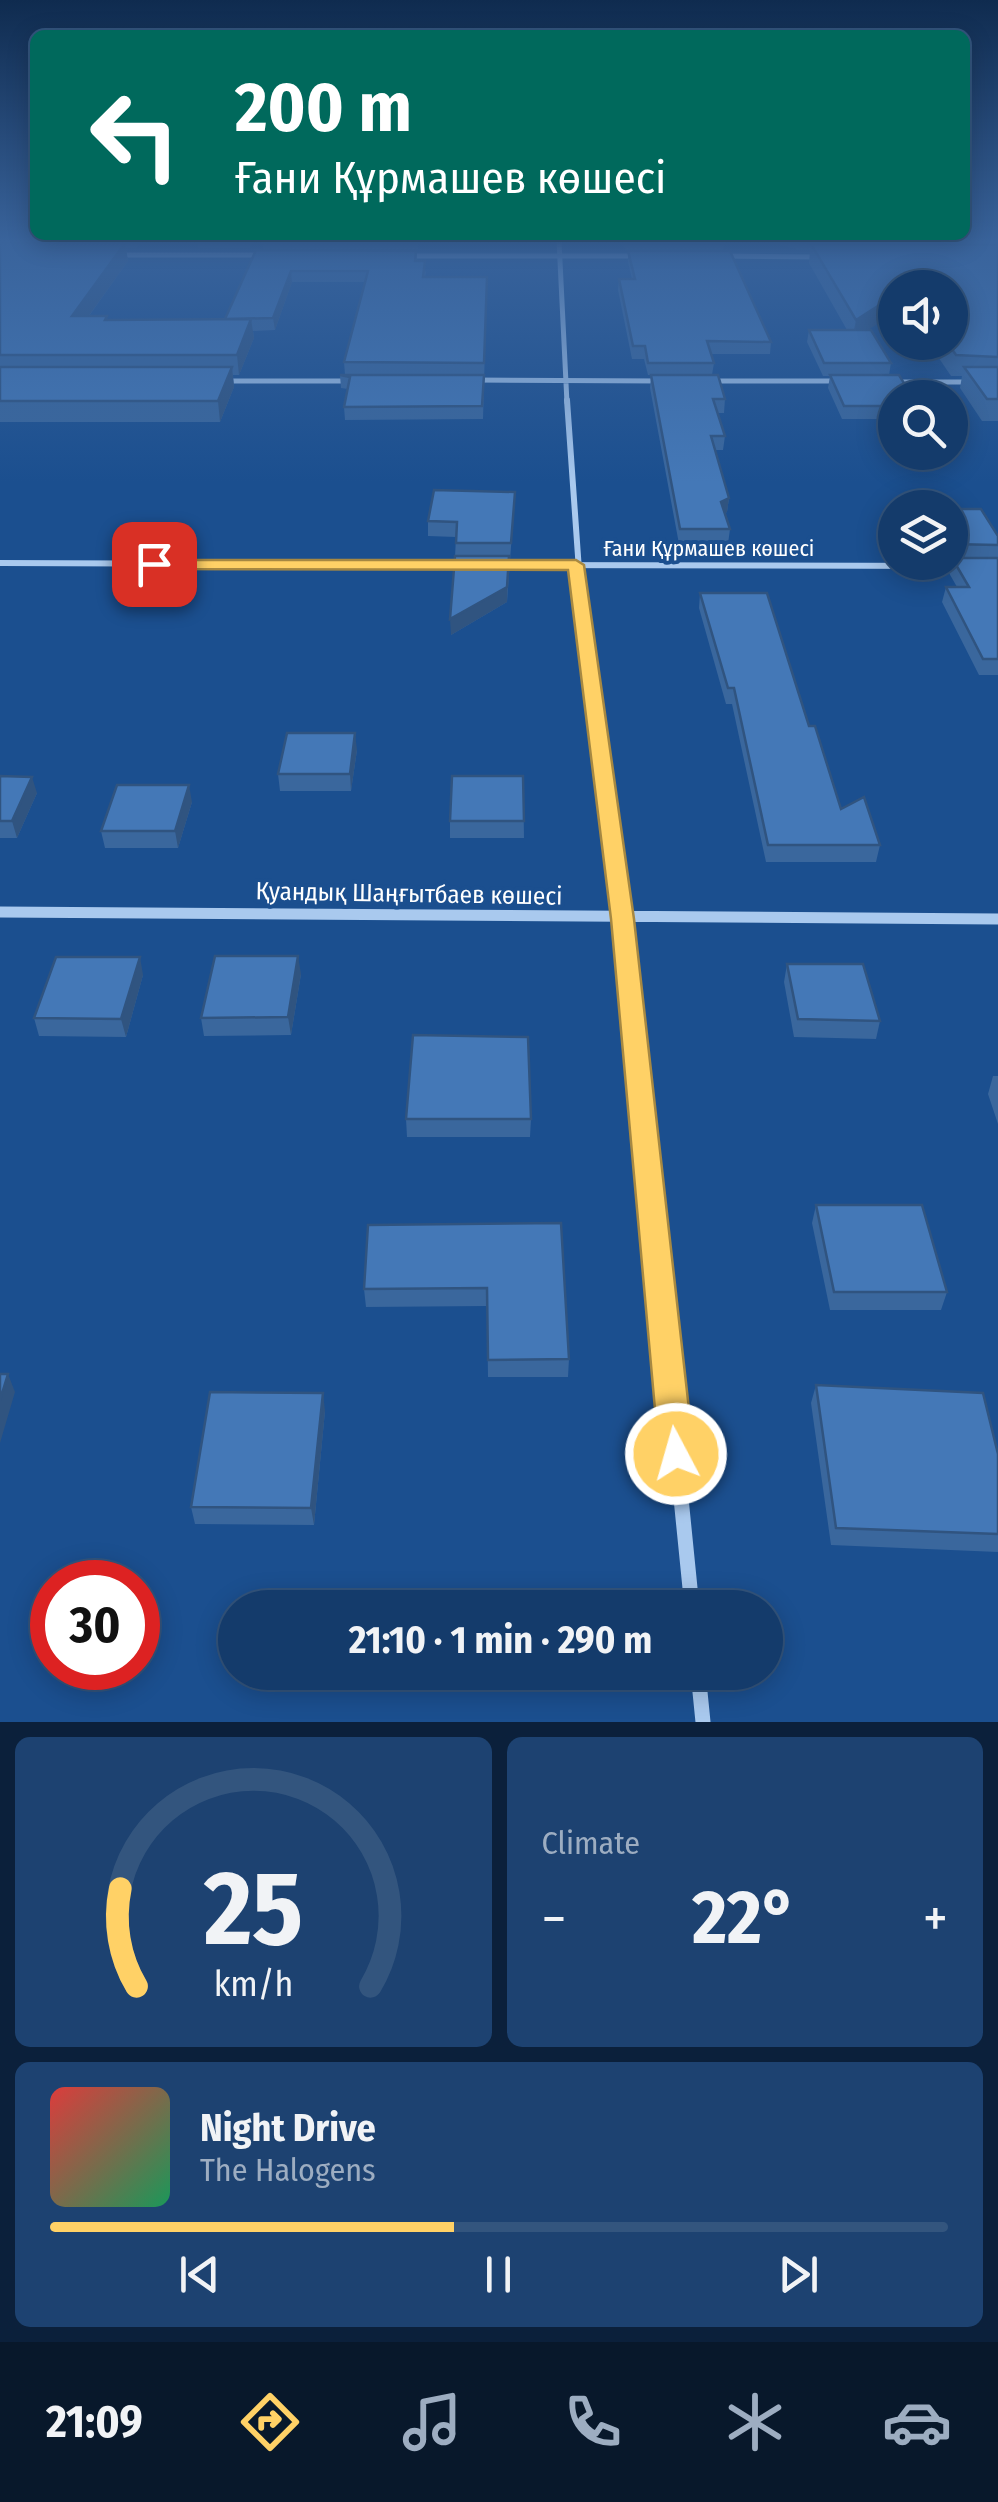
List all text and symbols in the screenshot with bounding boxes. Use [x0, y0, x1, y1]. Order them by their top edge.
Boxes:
text: 200 m [235, 66, 412, 150]
icon: left [70, 70, 200, 200]
text: Ғани Құрмашев көшесі [235, 151, 666, 205]
map controls [878, 270, 968, 580]
button: sound [878, 270, 968, 360]
button: search [878, 380, 968, 470]
button: layers [878, 490, 968, 580]
pin [112, 522, 197, 607]
street label: Ғани Құрмашев көшесі [604, 535, 814, 562]
icon: arrive [127, 537, 182, 592]
street label: Қуандық Шаңғытбаев көшесі [255, 876, 563, 912]
position arrow [624, 1402, 728, 1506]
speed limit sign: 30 [30, 1560, 160, 1690]
text: 21:10 · 1 min · 290 m [349, 1617, 652, 1663]
text: Climate [542, 1824, 640, 1862]
text: 25 [203, 1847, 303, 1972]
text: 22° [692, 1873, 797, 1963]
text: − [542, 1886, 566, 1952]
text: + [923, 1886, 948, 1952]
text: km/h [213, 1963, 293, 2005]
text: Night Drive [200, 2105, 376, 2151]
text: The Halogens [200, 2151, 376, 2189]
icon: previous [172, 2247, 227, 2302]
icon: pause [471, 2247, 526, 2302]
icon: next [771, 2247, 826, 2302]
icon: directions [235, 2387, 305, 2457]
icon: music [397, 2387, 467, 2457]
icon: phone [558, 2387, 628, 2457]
icon: climate [720, 2387, 790, 2457]
icon: car [882, 2387, 952, 2457]
text: 21:09 [46, 2395, 143, 2449]

